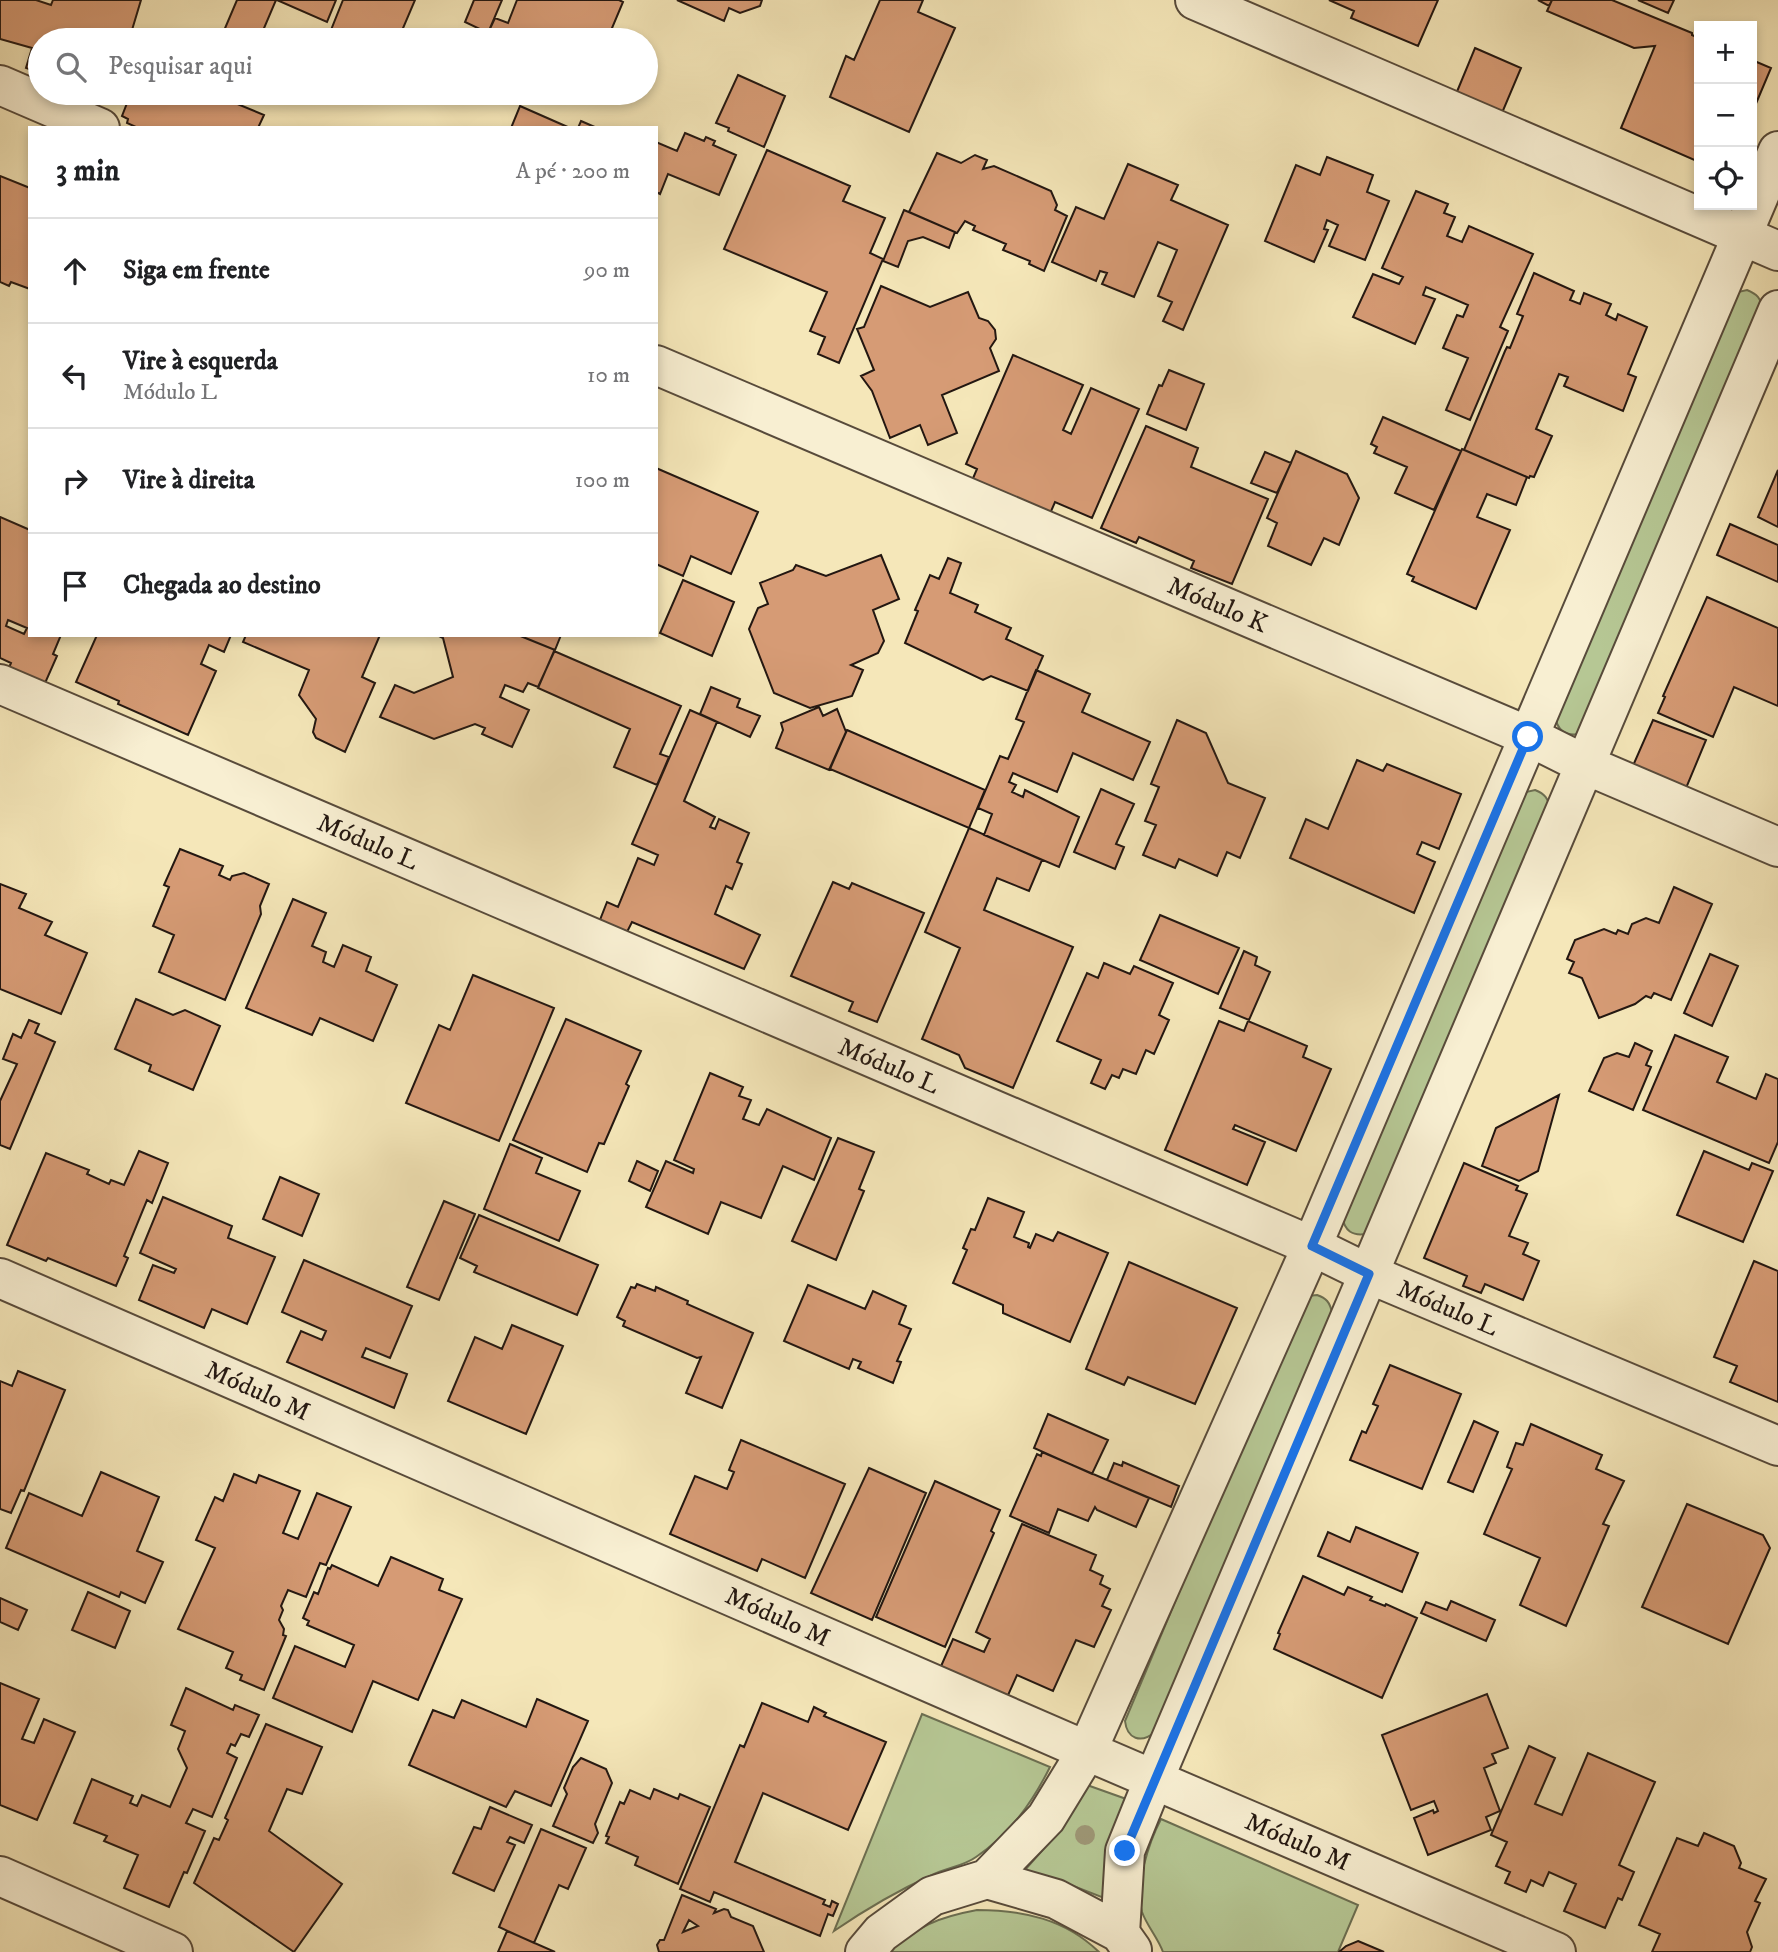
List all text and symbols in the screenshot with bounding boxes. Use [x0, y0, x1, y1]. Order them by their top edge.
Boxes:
map controls [1694, 21, 1757, 210]
button: + [1694, 21, 1757, 84]
search box [28, 28, 658, 105]
icon: search [52, 48, 90, 86]
text: Pesquisar aqui [108, 50, 252, 83]
button: − [1694, 84, 1757, 147]
button: locate [1694, 147, 1757, 210]
text: 3 min [56, 153, 120, 190]
text: A pé · 200 m [516, 157, 630, 186]
icon: ahead [56, 252, 94, 290]
text: Siga em frente [123, 254, 270, 287]
text: 90 m [584, 256, 630, 285]
text: Vire à esquerda [123, 345, 278, 378]
icon: left [56, 357, 94, 395]
text: 10 m [587, 361, 630, 390]
text: Módulo L [123, 378, 217, 407]
icon: right [56, 462, 94, 500]
text: Vire à direita [123, 464, 255, 497]
text: 100 m [575, 466, 630, 495]
icon: arrive [56, 567, 94, 605]
text: Chegada ao destino [123, 569, 321, 602]
street label: Módulo K [1162, 570, 1273, 642]
route start [1512, 721, 1543, 752]
street label: Módulo L [312, 806, 423, 878]
street label: Módulo L [833, 1030, 944, 1102]
street label: Módulo L [1392, 1272, 1503, 1344]
street label: Módulo M [200, 1354, 315, 1429]
street label: Módulo M [720, 1580, 835, 1655]
street label: Módulo M [1240, 1805, 1355, 1879]
route end [1109, 1835, 1140, 1866]

